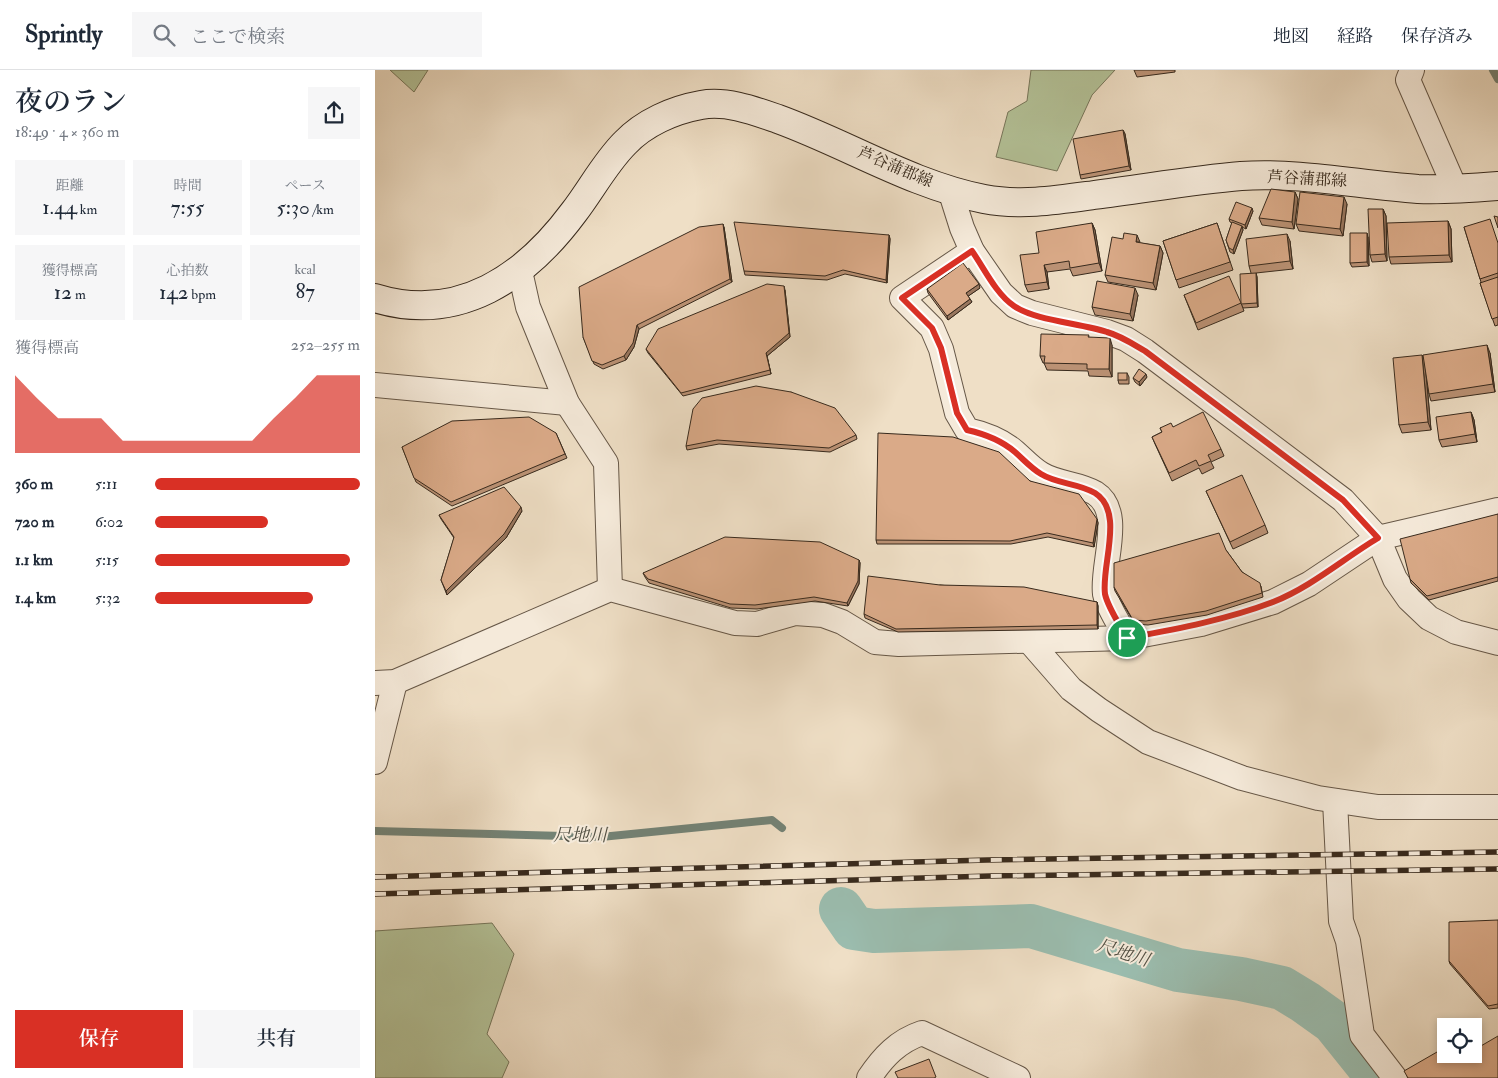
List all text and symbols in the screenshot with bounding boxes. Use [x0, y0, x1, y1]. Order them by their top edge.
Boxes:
search box [132, 12, 482, 57]
text: Sprintly [25, 19, 102, 50]
icon: search [150, 21, 178, 49]
text: ここで検索 [190, 25, 285, 49]
text: 地図 [1273, 25, 1309, 48]
text: 経路 [1337, 25, 1373, 48]
text: 保存済み [1401, 25, 1473, 48]
text: 夜のラン [15, 85, 127, 120]
button: share [308, 87, 360, 139]
text: 18:49 · 4 × 360 m [15, 122, 119, 142]
street label: 芦谷蒲郡線 [854, 142, 936, 192]
street label: 芦谷蒲郡線 [1267, 167, 1347, 191]
text: 距離 [56, 177, 84, 194]
text: 時間 [173, 177, 201, 194]
text: ペース [285, 177, 326, 194]
text: 1.44 [42, 194, 77, 221]
text: 7:55 [171, 194, 204, 221]
text: 5:30 [276, 194, 310, 221]
text: km [77, 201, 97, 218]
text: /km [310, 201, 334, 218]
text: kcal [294, 261, 316, 278]
text: 獲得標高 [42, 262, 98, 279]
text: 心拍数 [166, 262, 208, 279]
text: 87 [295, 278, 315, 305]
text: 12 [54, 279, 72, 306]
text: 142 [159, 279, 188, 306]
text: m [72, 286, 86, 303]
text: bpm [188, 286, 216, 303]
text: 252–255 m [291, 335, 360, 355]
text: 獲得標高 [15, 338, 79, 358]
text: 360 m [15, 474, 53, 494]
text: 5:11 [95, 474, 117, 494]
text: 720 m [15, 512, 54, 532]
text: 6:02 [95, 512, 123, 532]
text: 1.1 km [15, 550, 53, 570]
text: 5:15 [95, 550, 119, 570]
text: 1.4 km [15, 588, 56, 608]
text: 5:32 [95, 588, 120, 608]
pin [1106, 617, 1148, 659]
icon: arrive [1113, 624, 1141, 652]
water label: 尺地川 [553, 824, 609, 847]
water label: 尺地川 [1094, 934, 1154, 972]
button: 保存 [15, 1010, 183, 1068]
button: 共有 [193, 1010, 360, 1068]
map controls [1437, 1018, 1482, 1063]
button: locate [1437, 1018, 1482, 1063]

